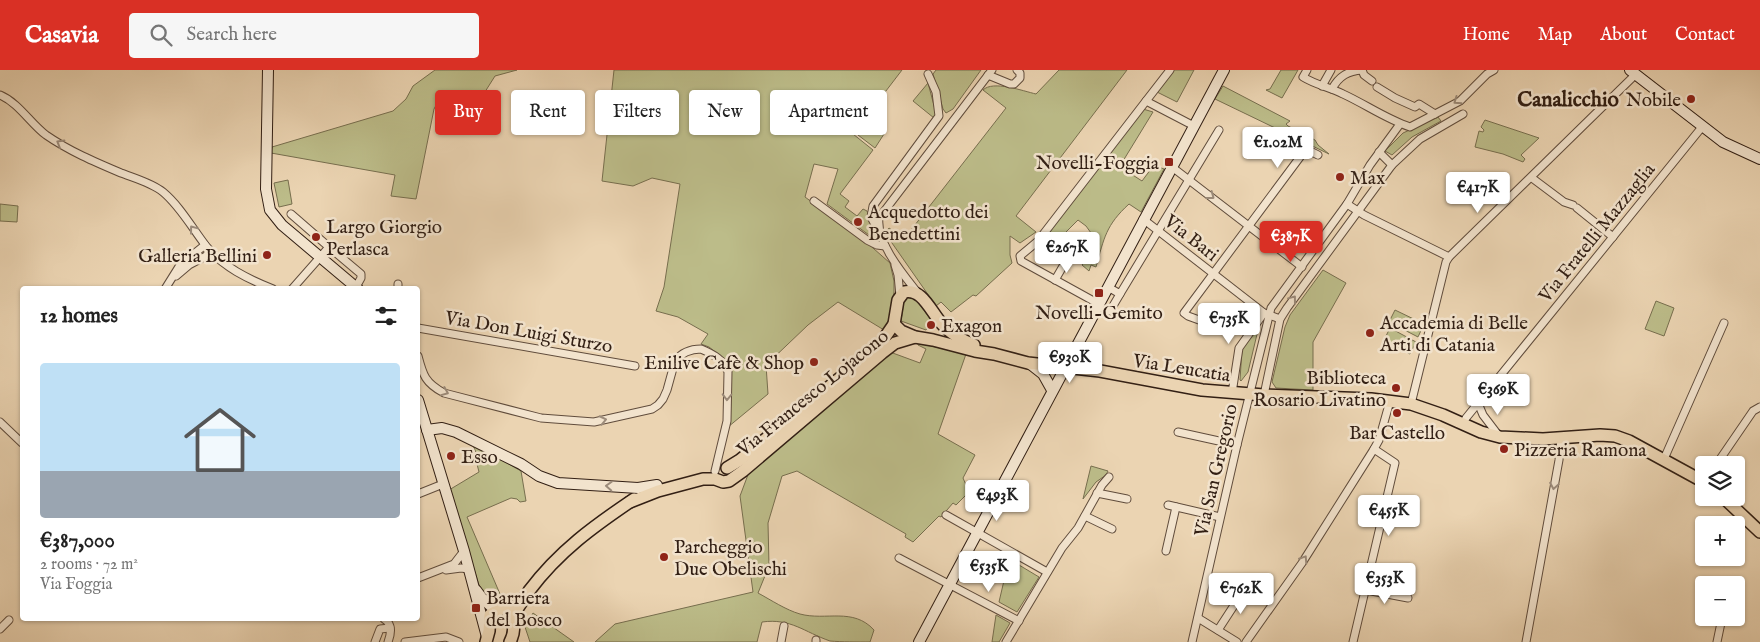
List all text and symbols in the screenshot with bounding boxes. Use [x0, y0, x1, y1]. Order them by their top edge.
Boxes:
search box [129, 13, 479, 58]
text: Casavia [25, 20, 99, 51]
icon: search [147, 21, 175, 49]
text: Search here [187, 23, 277, 47]
text: Home [1463, 24, 1510, 47]
text: Map [1538, 24, 1572, 47]
text: About [1600, 24, 1647, 47]
text: Contact [1675, 24, 1735, 47]
district label: Canalicchio [1517, 87, 1620, 114]
place label: Nobile [1626, 89, 1681, 113]
chip: Buy [435, 90, 501, 135]
chip: Rent [511, 90, 585, 135]
chip: Filters [595, 90, 679, 135]
chip: New [689, 90, 760, 135]
chip: Apartment [770, 90, 887, 135]
marker: Nobile [1685, 93, 1697, 105]
one-way arrow [1453, 95, 1462, 105]
pin: €1.02M [1237, 126, 1319, 169]
text: €1.02M [1253, 133, 1303, 153]
one-way arrow [56, 139, 65, 149]
place label: Novelli-Foggia [1036, 152, 1160, 176]
marker: Novelli-Foggia [1163, 156, 1175, 168]
street label: Via Fratelli Mazzaglia [1533, 158, 1662, 309]
place label: Max [1350, 167, 1385, 191]
marker: Max [1334, 171, 1346, 183]
pin: €417K [1443, 172, 1513, 214]
text: €417K [1457, 178, 1499, 198]
one-way arrow [1205, 191, 1214, 199]
place label: Acquedotto dei Benedettini [867, 201, 989, 247]
street label: Via Bari [1158, 209, 1223, 267]
place label: Largo Giorgio Perlasca [326, 216, 442, 262]
marker: Acquedotto dei Benedettini [852, 216, 864, 228]
pin: €387K [1256, 220, 1326, 263]
one-way arrow [191, 226, 199, 235]
text: €387K [1271, 227, 1311, 247]
marker: Largo Giorgio Perlasca [310, 231, 322, 243]
pin: €267K [1032, 232, 1102, 274]
text: €267K [1046, 238, 1088, 258]
place label: Galleria Bellini [138, 245, 257, 269]
marker: Galleria Bellini [261, 249, 273, 261]
marker: Novelli-Gemito [1093, 287, 1105, 299]
one-way arrow [1287, 295, 1296, 305]
icon: filters [372, 302, 400, 330]
place label: Novelli-Gemito [1035, 302, 1163, 326]
pin: €735K [1194, 302, 1264, 345]
text: 12 homes [40, 303, 118, 330]
street label: Via Don Luigi Sturzo [442, 306, 614, 360]
text: €735K [1209, 309, 1249, 329]
place label: Accademia di Belle Arti di Catania [1379, 312, 1528, 358]
place label: Exagon [941, 315, 1002, 339]
marker: Exagon [925, 319, 937, 331]
street label: Via Francesco Lojacono [732, 325, 894, 463]
marker: Accademia di Belle Arti di Catania [1364, 327, 1376, 339]
pin: €930K [1035, 342, 1105, 384]
text: €930K [1049, 348, 1091, 368]
street label: Via Leucatia [1130, 349, 1233, 389]
place label: Enilive Cafè & Shop [644, 352, 804, 376]
marker: Enilive Cafè & Shop [808, 356, 820, 368]
place label: Biblioteca Rosario Livatino [1253, 367, 1387, 413]
pin: €369K [1463, 374, 1533, 416]
text: €369K [1478, 380, 1518, 400]
marker: Biblioteca Rosario Livatino [1390, 382, 1402, 394]
one-way arrow [440, 386, 449, 397]
one-way arrow [722, 394, 732, 402]
icon: home [175, 395, 265, 485]
street label: Via San Gregorio [1190, 402, 1244, 540]
marker: Bar Castello [1391, 407, 1403, 419]
one-way arrow [599, 415, 608, 426]
place label: Bar Castello [1349, 422, 1445, 446]
place label: Pizzeria Ramona [1514, 439, 1647, 463]
marker: Pizzeria Ramona [1498, 443, 1510, 455]
place label: Esso [461, 446, 498, 470]
marker: Esso [445, 450, 457, 462]
map controls [1695, 456, 1745, 626]
button: layers [1695, 456, 1745, 506]
pin: €493K [962, 480, 1032, 522]
one-way arrow [605, 481, 613, 492]
one-way arrow [1550, 482, 1560, 491]
text: €493K [976, 486, 1018, 506]
pin: €455K [1354, 494, 1424, 537]
text: €455K [1369, 501, 1409, 521]
button: + [1695, 516, 1745, 566]
text: €387,000 [40, 528, 115, 555]
place label: Parcheggio Due Obelischi [674, 536, 787, 582]
pin: €535K [954, 550, 1024, 593]
marker: Parcheggio Due Obelischi [658, 551, 670, 563]
text: 2 rooms · 72 m² [40, 555, 138, 575]
one-way arrow [1298, 556, 1307, 565]
text: €535K [970, 557, 1008, 577]
pin: €353K [1350, 562, 1420, 605]
text: €353K [1366, 569, 1404, 589]
pin: €762K [1206, 572, 1276, 615]
text: Via Foggia [40, 575, 112, 595]
button: − [1695, 576, 1745, 626]
text: €762K [1220, 579, 1262, 599]
place label: Barriera del Bosco [486, 587, 562, 633]
marker: Barriera del Bosco [470, 602, 482, 614]

